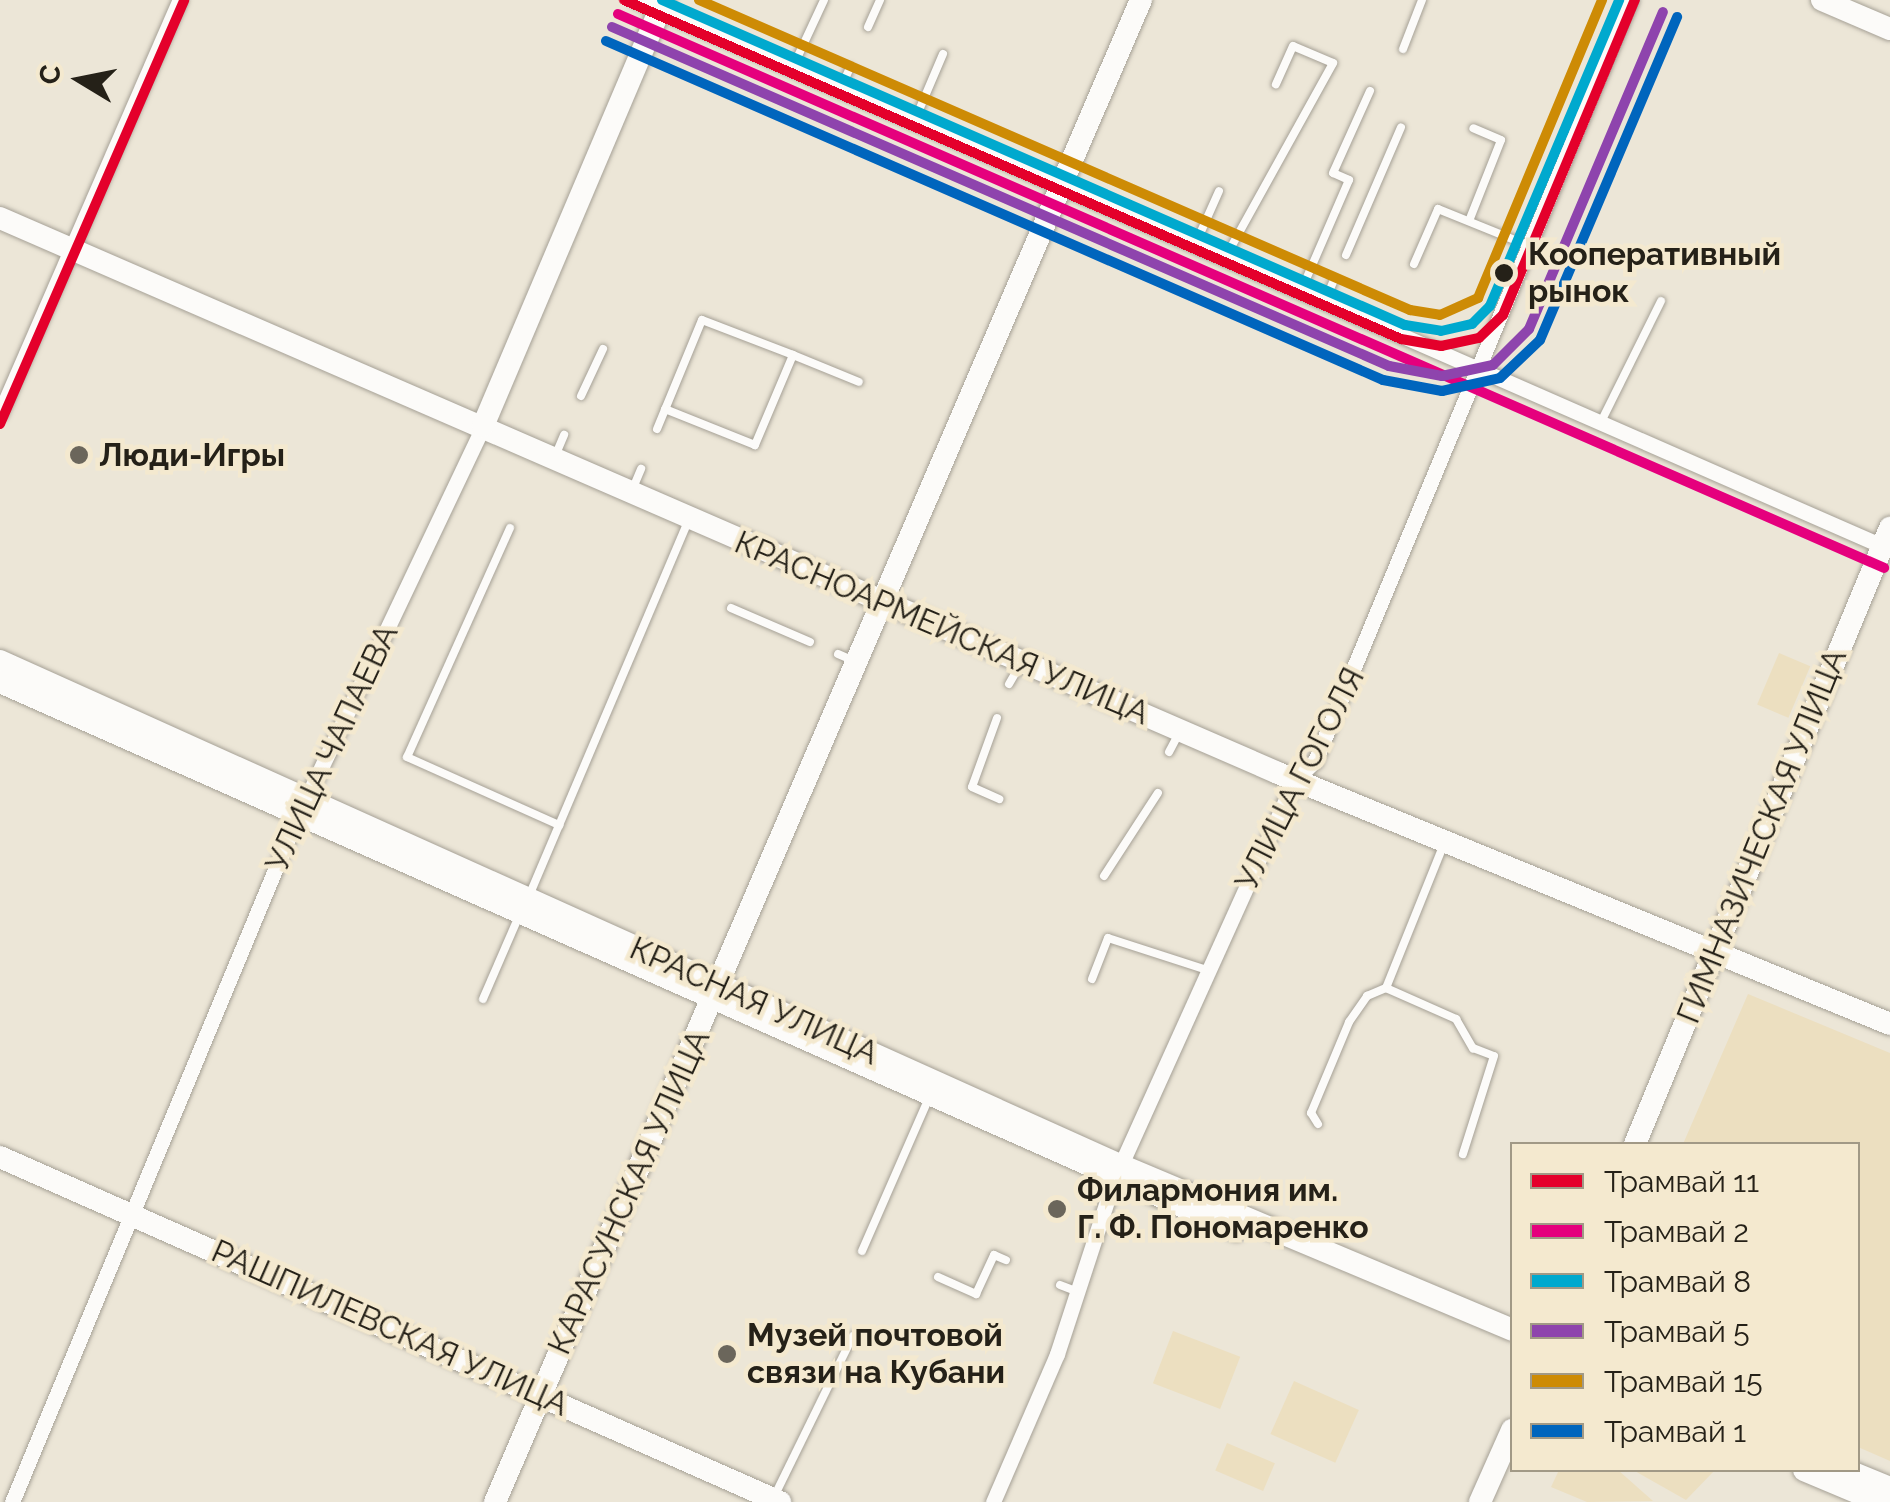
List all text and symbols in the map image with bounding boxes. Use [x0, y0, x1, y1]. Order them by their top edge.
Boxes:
north arrow [30, 30, 130, 130]
text: С [32, 62, 68, 87]
place label: Кооперативный рынок [1528, 236, 1781, 311]
marker: Кооперативный рынок [1489, 258, 1519, 288]
place label: Люди-Игры [99, 436, 285, 474]
marker: Люди-Игры [68, 444, 90, 466]
street label: КРАСНОАРМЕЙСКАЯ УЛИЦА [729, 523, 1155, 733]
street label: УЛИЦА ЧАПАЕВА [258, 618, 406, 878]
street label: ГИМНАЗИЧЕСКАЯ УЛИЦА [1669, 643, 1855, 1029]
street label: УЛИЦА ГОГОЛЯ [1227, 661, 1373, 897]
street label: КРАСНАЯ УЛИЦА [624, 929, 884, 1073]
street label: КАРАСУНСКАЯ УЛИЦА [540, 1024, 718, 1360]
legend [1510, 1142, 1860, 1472]
text: Трамвай 11 [1604, 1164, 1759, 1199]
place label: Филармония им. Г. Ф. Пономаренко [1077, 1172, 1369, 1247]
marker: Филармония им. Г. Ф. Пономаренко [1046, 1198, 1068, 1220]
text: Трамвай 2 [1604, 1214, 1749, 1249]
street label: РАШПИЛЕВСКАЯ УЛИЦА [206, 1232, 574, 1424]
text: Трамвай 8 [1604, 1264, 1751, 1299]
text: Трамвай 5 [1604, 1314, 1750, 1349]
place label: Музей почтовой связи на Кубани [747, 1317, 1005, 1392]
marker: Музей почтовой связи на Кубани [716, 1343, 738, 1365]
text: Трамвай 15 [1604, 1364, 1763, 1399]
text: Трамвай 1 [1604, 1414, 1746, 1449]

